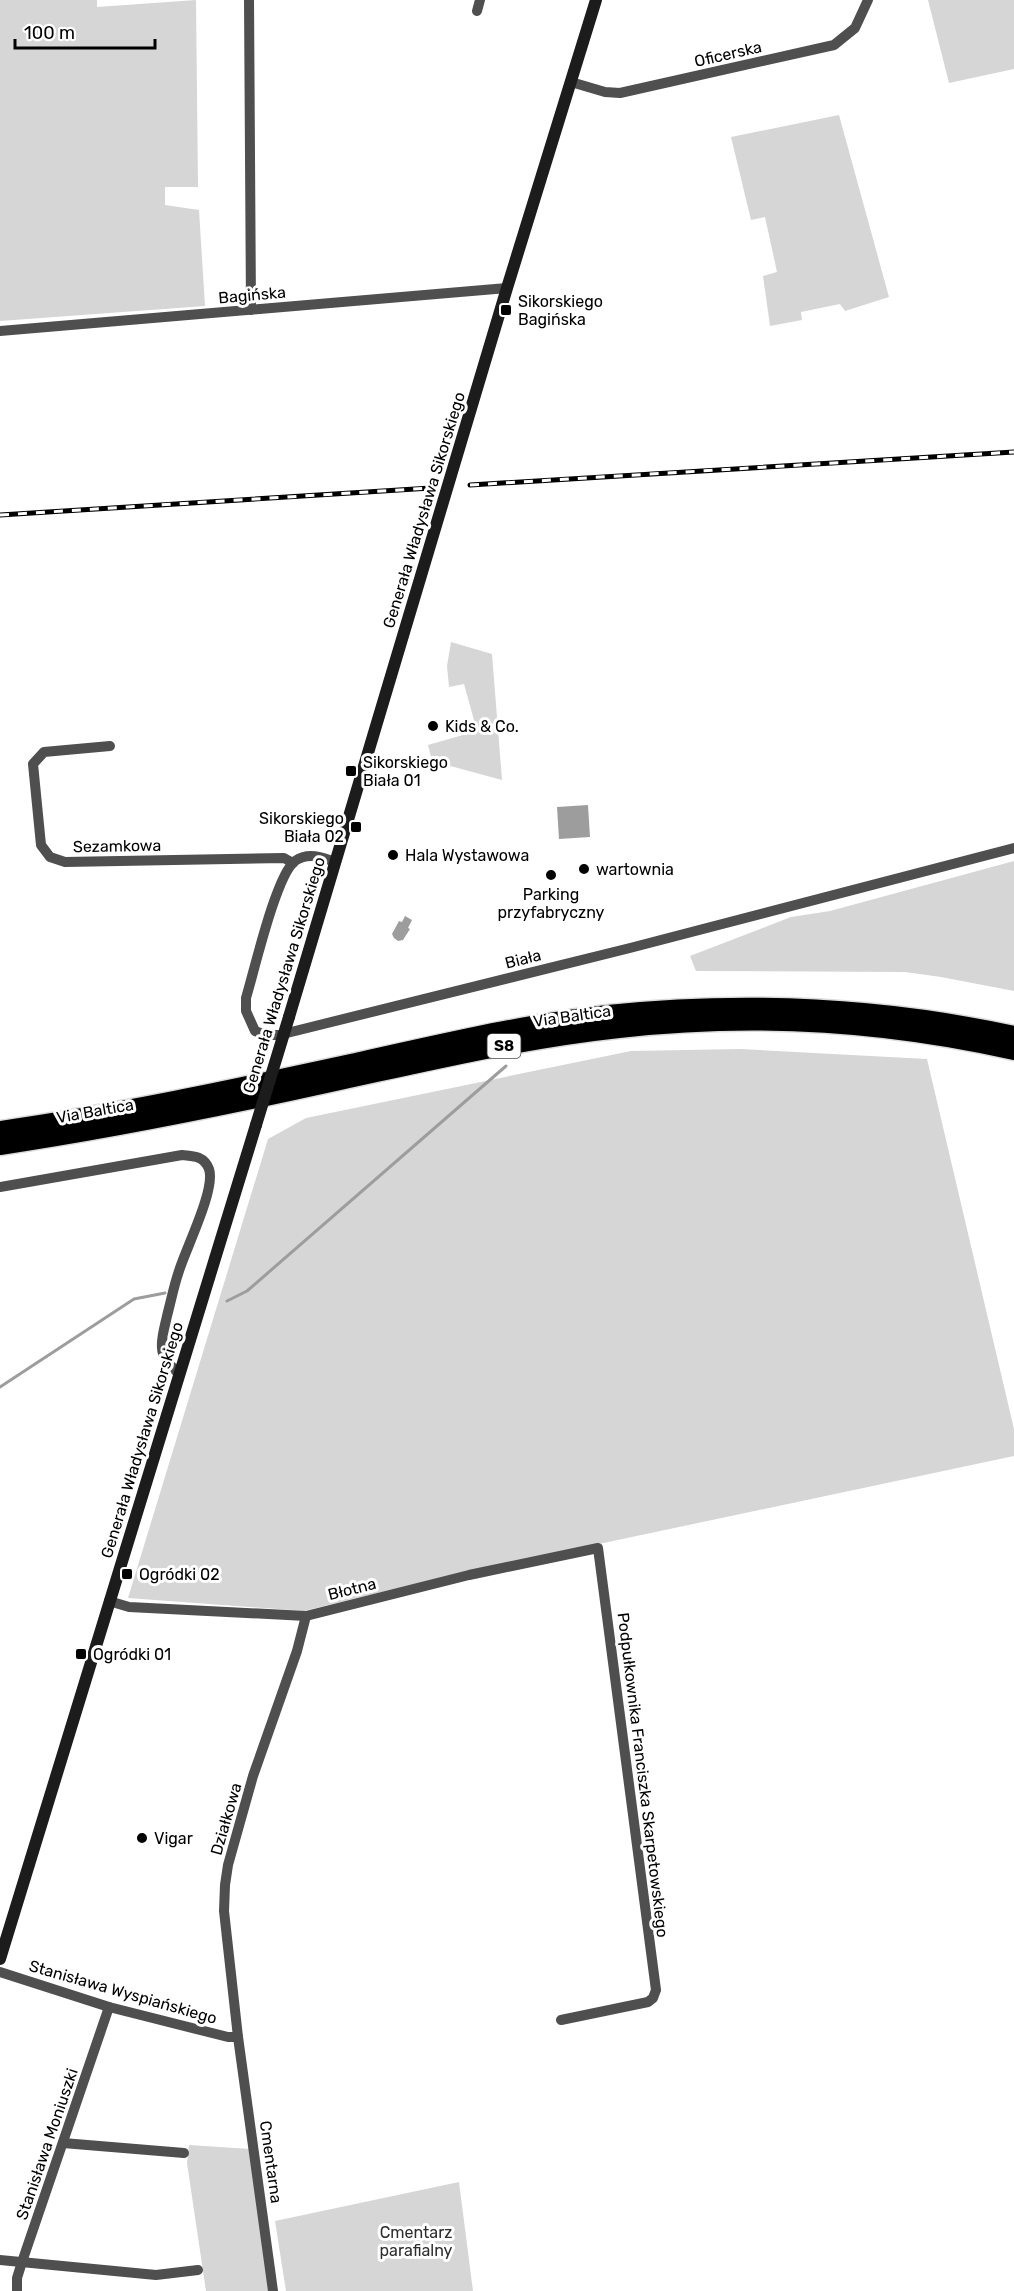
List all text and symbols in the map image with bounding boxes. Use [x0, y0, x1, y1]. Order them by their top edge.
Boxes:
scale bar [15, 12, 154, 50]
text: 100 m [24, 22, 75, 44]
street label: Oficerska [692, 37, 764, 71]
street label: Bagińska [217, 283, 287, 307]
place label: Sikorskiego Bagińska [518, 292, 603, 329]
marker: Sikorskiego Bagińska [499, 303, 513, 317]
street label: Generała Władysława Sikorskiego [379, 390, 469, 630]
place label: Kids & Co. [445, 717, 519, 736]
marker: Kids & Co. [426, 719, 440, 733]
place label: Sikorskiego Biała 01 [363, 753, 448, 790]
marker: Sikorskiego Biała 01 [344, 764, 358, 778]
place label: Sikorskiego Biała 02 [259, 809, 344, 846]
marker: Sikorskiego Biała 02 [349, 820, 363, 834]
street label: Sezamkowa [73, 836, 161, 856]
place label: Hala Wystawowa [405, 846, 529, 865]
marker: Hala Wystawowa [386, 848, 400, 862]
street label: Generała Władysława Sikorskiego [239, 855, 329, 1095]
place label: wartownia [596, 860, 674, 879]
marker: wartownia [577, 862, 591, 876]
marker: Parking przyfabryczny [544, 868, 558, 882]
place label: Parking przyfabryczny [498, 885, 605, 922]
street label: Biała [503, 945, 543, 973]
street label: Via Baltica [532, 1001, 612, 1031]
road number: S8 [488, 1034, 520, 1058]
street label: Via Baltica [55, 1095, 135, 1127]
street label: Generała Władysława Sikorskiego [97, 1320, 187, 1560]
place label: Ogródki 02 [139, 1565, 220, 1584]
marker: Ogródki 02 [120, 1567, 134, 1581]
street label: Błotna [326, 1574, 378, 1604]
street label: Podpułkownika Franciszka Skarpetowskiego [614, 1611, 672, 1939]
place label: Ogródki 01 [93, 1645, 171, 1664]
marker: Ogródki 01 [74, 1647, 88, 1661]
street label: Działkowa [207, 1781, 245, 1857]
place label: Vigar [154, 1829, 193, 1848]
marker: Vigar [135, 1831, 149, 1845]
street label: Stanisława Wyspiańskiego [27, 1956, 219, 2028]
street label: Stanisława Moniuszki [12, 2066, 82, 2222]
street label: Cmentarna [256, 2120, 286, 2204]
park label: Cmentarz parafialny [380, 2223, 453, 2260]

